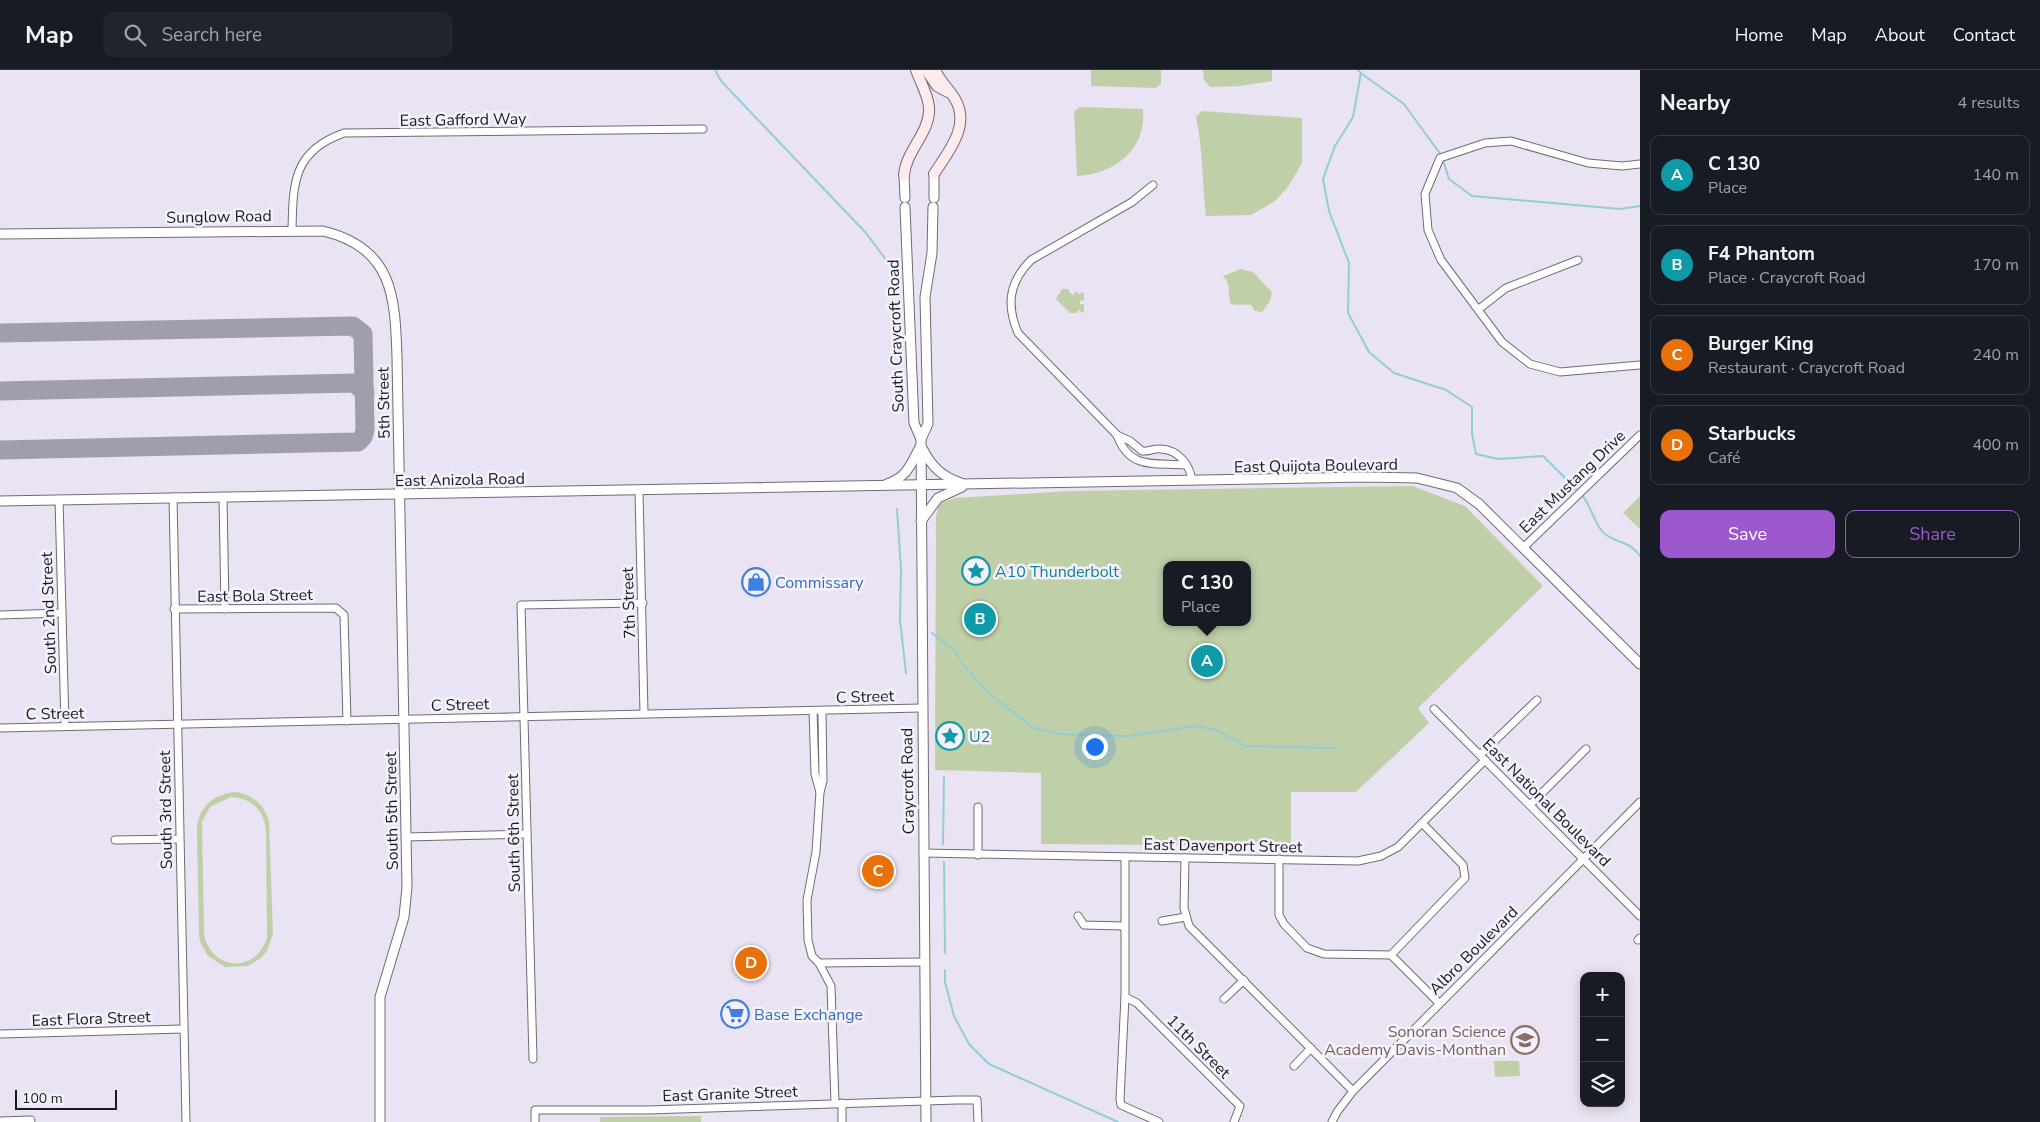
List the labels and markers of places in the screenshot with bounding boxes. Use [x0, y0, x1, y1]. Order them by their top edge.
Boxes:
place icon: A10 Thunderbolt [961, 556, 991, 586]
place label: A10 Thunderbolt [995, 561, 1119, 583]
shop icon: Commissary [741, 567, 771, 597]
place label: Commissary [775, 572, 864, 594]
pin: B [964, 600, 996, 638]
pin: A [1191, 642, 1223, 680]
place icon: U2 [935, 721, 965, 751]
place label: U2 [969, 726, 990, 748]
pin: C [862, 852, 894, 890]
pin: D [735, 944, 767, 982]
supermarket icon: Base Exchange [720, 999, 750, 1029]
place label: Base Exchange [754, 1004, 863, 1026]
place label: Sonoran Science Academy Davis-Monthan [1324, 1021, 1506, 1061]
school or university icon: Sonoran Science Academy Davis-Monthan [1510, 1025, 1540, 1055]

